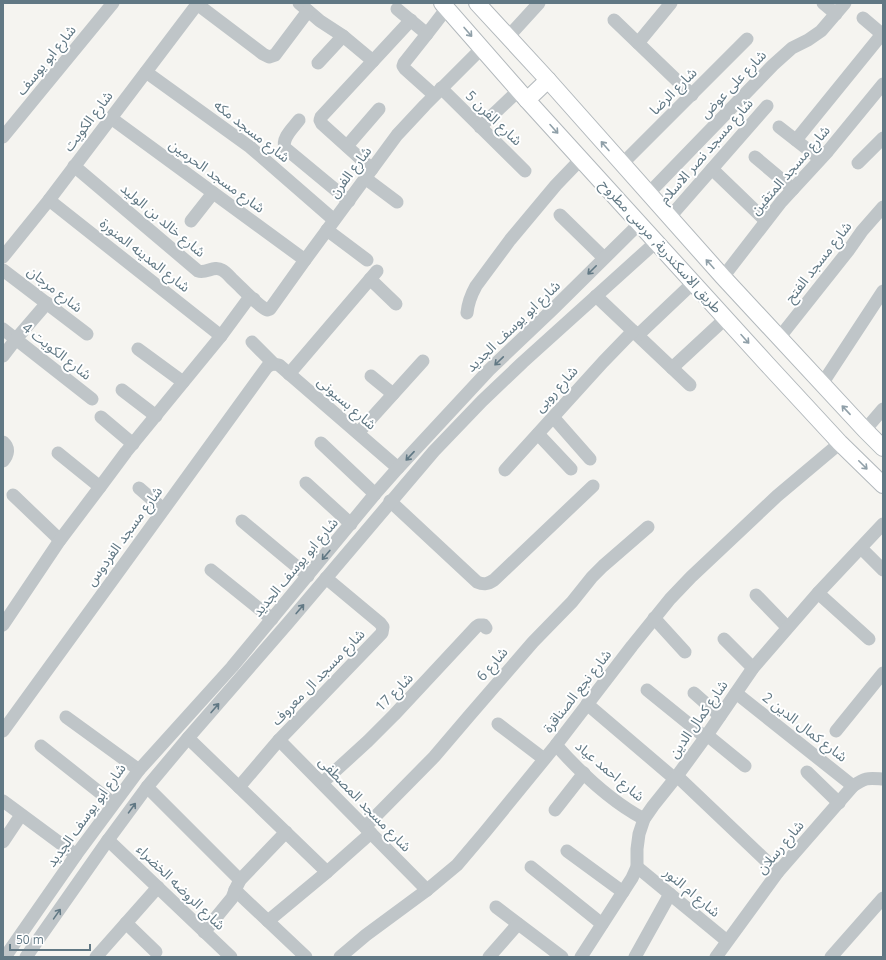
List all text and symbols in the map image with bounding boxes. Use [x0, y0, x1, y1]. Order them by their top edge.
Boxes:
street label: شارع ابو يوسف [11, 21, 81, 100]
one-way arrow [463, 27, 472, 38]
street label: شارع على عوض [695, 45, 772, 123]
street label: شارع الرضا [645, 63, 702, 120]
street label: شارع الفرن 5 [461, 86, 527, 151]
street label: شارع الكويت [59, 87, 118, 156]
street label: شارع مسجد نصر الاسلام [654, 94, 758, 209]
street label: شارع مسجد مكه [209, 95, 294, 168]
street label: شارع مسجد المتقين [745, 121, 835, 220]
one-way arrow [549, 124, 558, 134]
street label: شارع مسجد الحرمين [164, 134, 269, 218]
one-way arrow [601, 140, 610, 151]
street label: شارع الفرن [324, 142, 377, 203]
street label: طريق الاسكندرية, مرسى مطروح [595, 175, 727, 318]
street label: شارع خالد بن الوليد [116, 178, 210, 262]
street label: شارع المدينه المنورة [95, 213, 194, 297]
street label: شارع مسجد الفتح [780, 217, 857, 308]
one-way arrow [706, 258, 715, 269]
street label: شارع مرجان [23, 261, 87, 318]
one-way arrow [587, 265, 597, 275]
street label: شارع ابو يوسف الجديد [461, 276, 565, 377]
street label: شارع الكويت 4 [18, 318, 96, 385]
one-way arrow [741, 334, 750, 345]
one-way arrow [494, 356, 504, 366]
street label: شارع روبى [530, 361, 583, 417]
street label: شارع بسيونى [312, 372, 381, 435]
one-way arrow [841, 405, 851, 415]
one-way arrow [406, 450, 415, 460]
one-way arrow [858, 460, 868, 470]
street label: شارع مسجد الفردوس [81, 482, 168, 591]
street label: شارع ابو يوسف الجديد [247, 513, 343, 622]
one-way arrow [321, 549, 330, 560]
one-way arrow [295, 604, 304, 614]
street label: شارع مسجد ال معروف [267, 624, 370, 730]
street label: شارع 6 [472, 643, 513, 686]
street label: شارع نجع الصناقرة [538, 645, 617, 737]
street label: شارع 17 [370, 668, 418, 717]
street label: شارع كمال الدين [664, 676, 733, 763]
street label: شارع كمال الدين 2 [758, 688, 852, 767]
one-way arrow [210, 702, 219, 713]
street label: شارع احمد عياد [570, 736, 649, 807]
street label: شارع مسجد المصطفى [313, 752, 416, 857]
street label: شارع ابو يوسف الجديد [41, 759, 131, 872]
one-way arrow [128, 802, 136, 813]
street label: شارع رسلان [752, 816, 809, 879]
street label: شارع الروضه الخضراء [132, 839, 230, 935]
street label: شارع ام النور [658, 862, 725, 922]
one-way arrow [53, 908, 61, 919]
scale bar [10, 926, 90, 952]
text: 50 m [16, 931, 44, 948]

